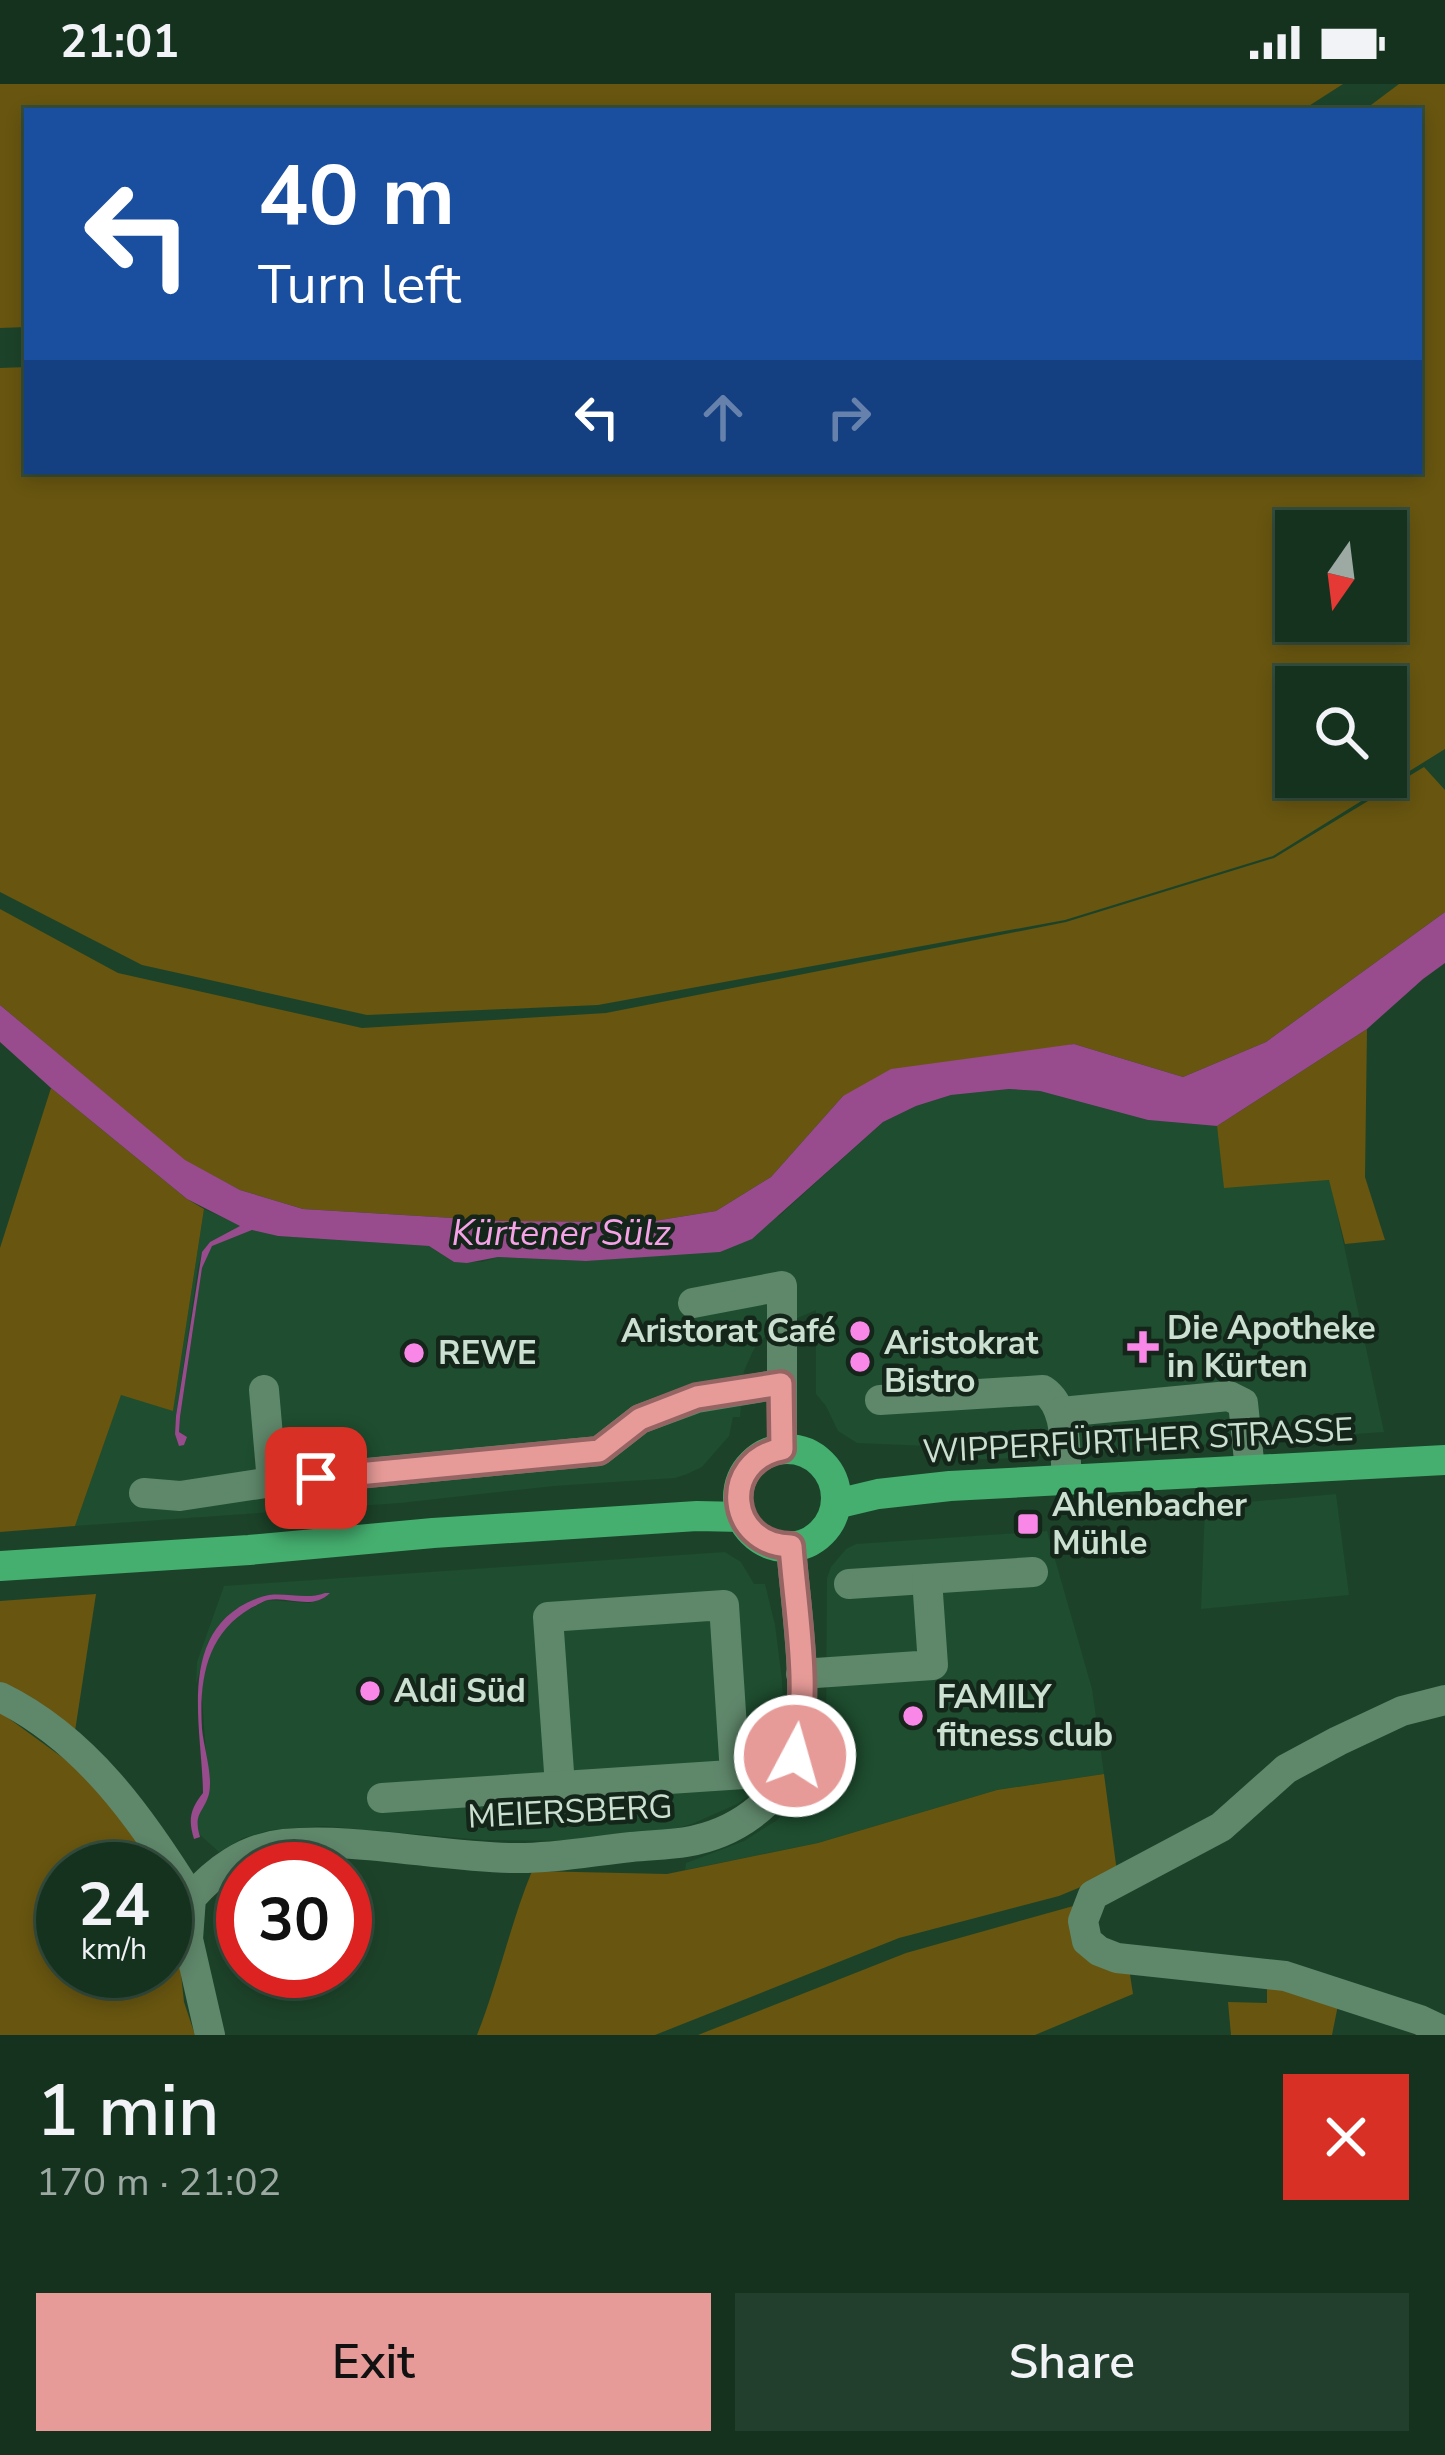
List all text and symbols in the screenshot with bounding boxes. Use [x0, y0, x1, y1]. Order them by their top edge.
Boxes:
text: 21:01 [60, 12, 179, 73]
text: 40 m [258, 139, 455, 254]
icon: left [60, 156, 216, 312]
text: Turn left [258, 248, 461, 322]
icon: left [564, 384, 630, 450]
icon: ahead [690, 384, 756, 450]
icon: right [816, 384, 882, 450]
north arrow [1275, 510, 1407, 642]
map controls [1275, 510, 1407, 798]
button: search [1275, 666, 1407, 798]
water label: Kürtener Sülz [451, 1209, 671, 1258]
place label: Die Apotheke in Kürten [1167, 1306, 1376, 1389]
place label: Aristorat Café [621, 1309, 836, 1354]
marker: Aristorat Café [847, 1318, 873, 1344]
place label: Aristokrat Bistro [884, 1321, 1039, 1404]
place label: REWE [438, 1331, 537, 1376]
marker: Die Apotheke in Kürten [1130, 1334, 1156, 1360]
marker: REWE [401, 1340, 427, 1366]
marker: Aristokrat Bistro [847, 1349, 873, 1375]
street label: WIPPERFÜRTHER STRASSE [922, 1407, 1354, 1475]
pin [265, 1427, 367, 1529]
icon: arrive [283, 1445, 349, 1511]
place label: Ahlenbacher Mühle [1052, 1483, 1247, 1566]
marker: Ahlenbacher Mühle [1015, 1511, 1041, 1537]
place label: Aldi Süd [394, 1669, 526, 1714]
place label: FAMILY fitness club [937, 1675, 1113, 1758]
marker: Aldi Süd [357, 1678, 383, 1704]
position arrow [732, 1693, 858, 1819]
marker: FAMILY fitness club [900, 1703, 926, 1729]
street label: MEIERSBERG [467, 1784, 673, 1840]
speed limit sign: 30 [216, 1842, 372, 1998]
text: 24 [78, 1864, 150, 1946]
text: km/h [81, 1929, 147, 1970]
text: 1 min [36, 2062, 219, 2160]
button: close [1283, 2074, 1409, 2200]
text: 170 m · 21:02 [36, 2156, 281, 2209]
button: Exit [36, 2293, 711, 2431]
button: Share [735, 2293, 1409, 2431]

